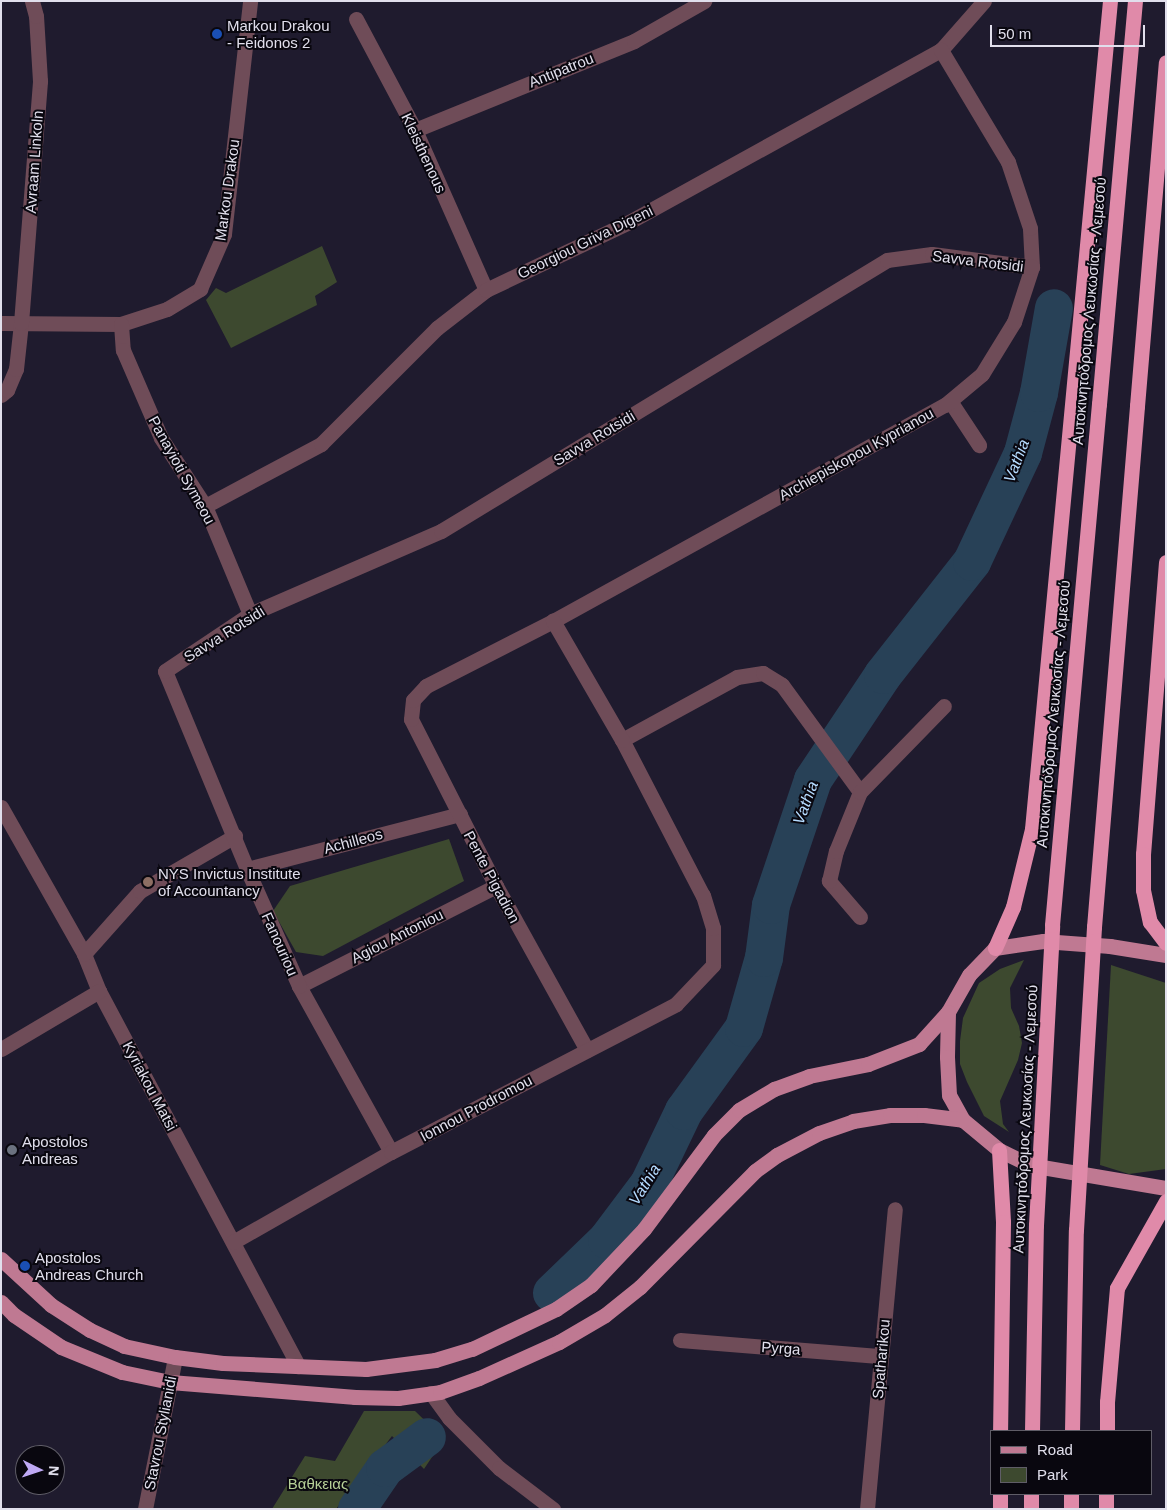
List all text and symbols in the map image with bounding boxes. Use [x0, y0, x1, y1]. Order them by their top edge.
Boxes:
scale bar [992, 15, 1147, 47]
place label: Markou Drakou - Feidonos 2 [227, 16, 330, 51]
text: 50 m [998, 25, 1031, 42]
marker: Markou Drakou - Feidonos 2 [211, 28, 223, 40]
street label: Antipatrou [526, 49, 596, 91]
street label: Avraam Linkoln [21, 110, 47, 214]
street label: Kleisthenous [398, 110, 450, 196]
street label: Markou Drakou [211, 138, 243, 242]
street label: Αυτοκινητόδρομος Λευκωσίας - Λεμεσού [1068, 176, 1110, 446]
street label: Georgiou Griva Digeni [514, 201, 656, 283]
street label: Savva Rotsidi [931, 246, 1025, 276]
street label: Archiepiskopou Kyprianou [775, 404, 937, 504]
street label: Savva Rotsidi [550, 407, 638, 469]
street label: Panayioti Symeou [145, 413, 219, 527]
water label: Vathia [1000, 437, 1034, 485]
street label: Αυτοκινητόδρομος Λευκωσίας - Λεμεσού [1032, 579, 1074, 849]
street label: Savva Rotsidi [180, 602, 268, 666]
water label: Vathia [789, 779, 823, 827]
street label: Achilleos [322, 825, 384, 857]
street label: Pente Pigadion [460, 828, 524, 926]
place label: NYS Invictus Institute of Accountancy [158, 864, 301, 899]
marker: NYS Invictus Institute of Accountancy [142, 876, 154, 888]
street label: Agiou Antoniou [348, 905, 446, 967]
street label: Fanouriou [258, 909, 302, 979]
street label: Αυτοκινητόδρομος Λευκωσίας - Λεμεσού [1009, 984, 1041, 1254]
street label: Kyriakou Matsi [119, 1038, 181, 1134]
street label: Ionnou Prodromou [417, 1071, 535, 1145]
place label: Apostolos Andreas [22, 1132, 88, 1167]
marker: Apostolos Andreas [6, 1144, 18, 1156]
water label: Vathia [625, 1161, 665, 1209]
place label: Apostolos Andreas Church [35, 1248, 143, 1283]
marker: Apostolos Andreas Church [19, 1260, 31, 1272]
street label: Spatharikou [869, 1318, 893, 1400]
street label: Pyrga [761, 1338, 801, 1358]
street label: Stavrou Stylianidi [140, 1374, 180, 1492]
legend [990, 1430, 1152, 1495]
text: Road [1037, 1441, 1073, 1458]
north arrow [15, 1445, 65, 1495]
text: N [46, 1465, 62, 1477]
text: Park [1037, 1466, 1068, 1483]
park label: Βαθκειας [288, 1475, 348, 1493]

